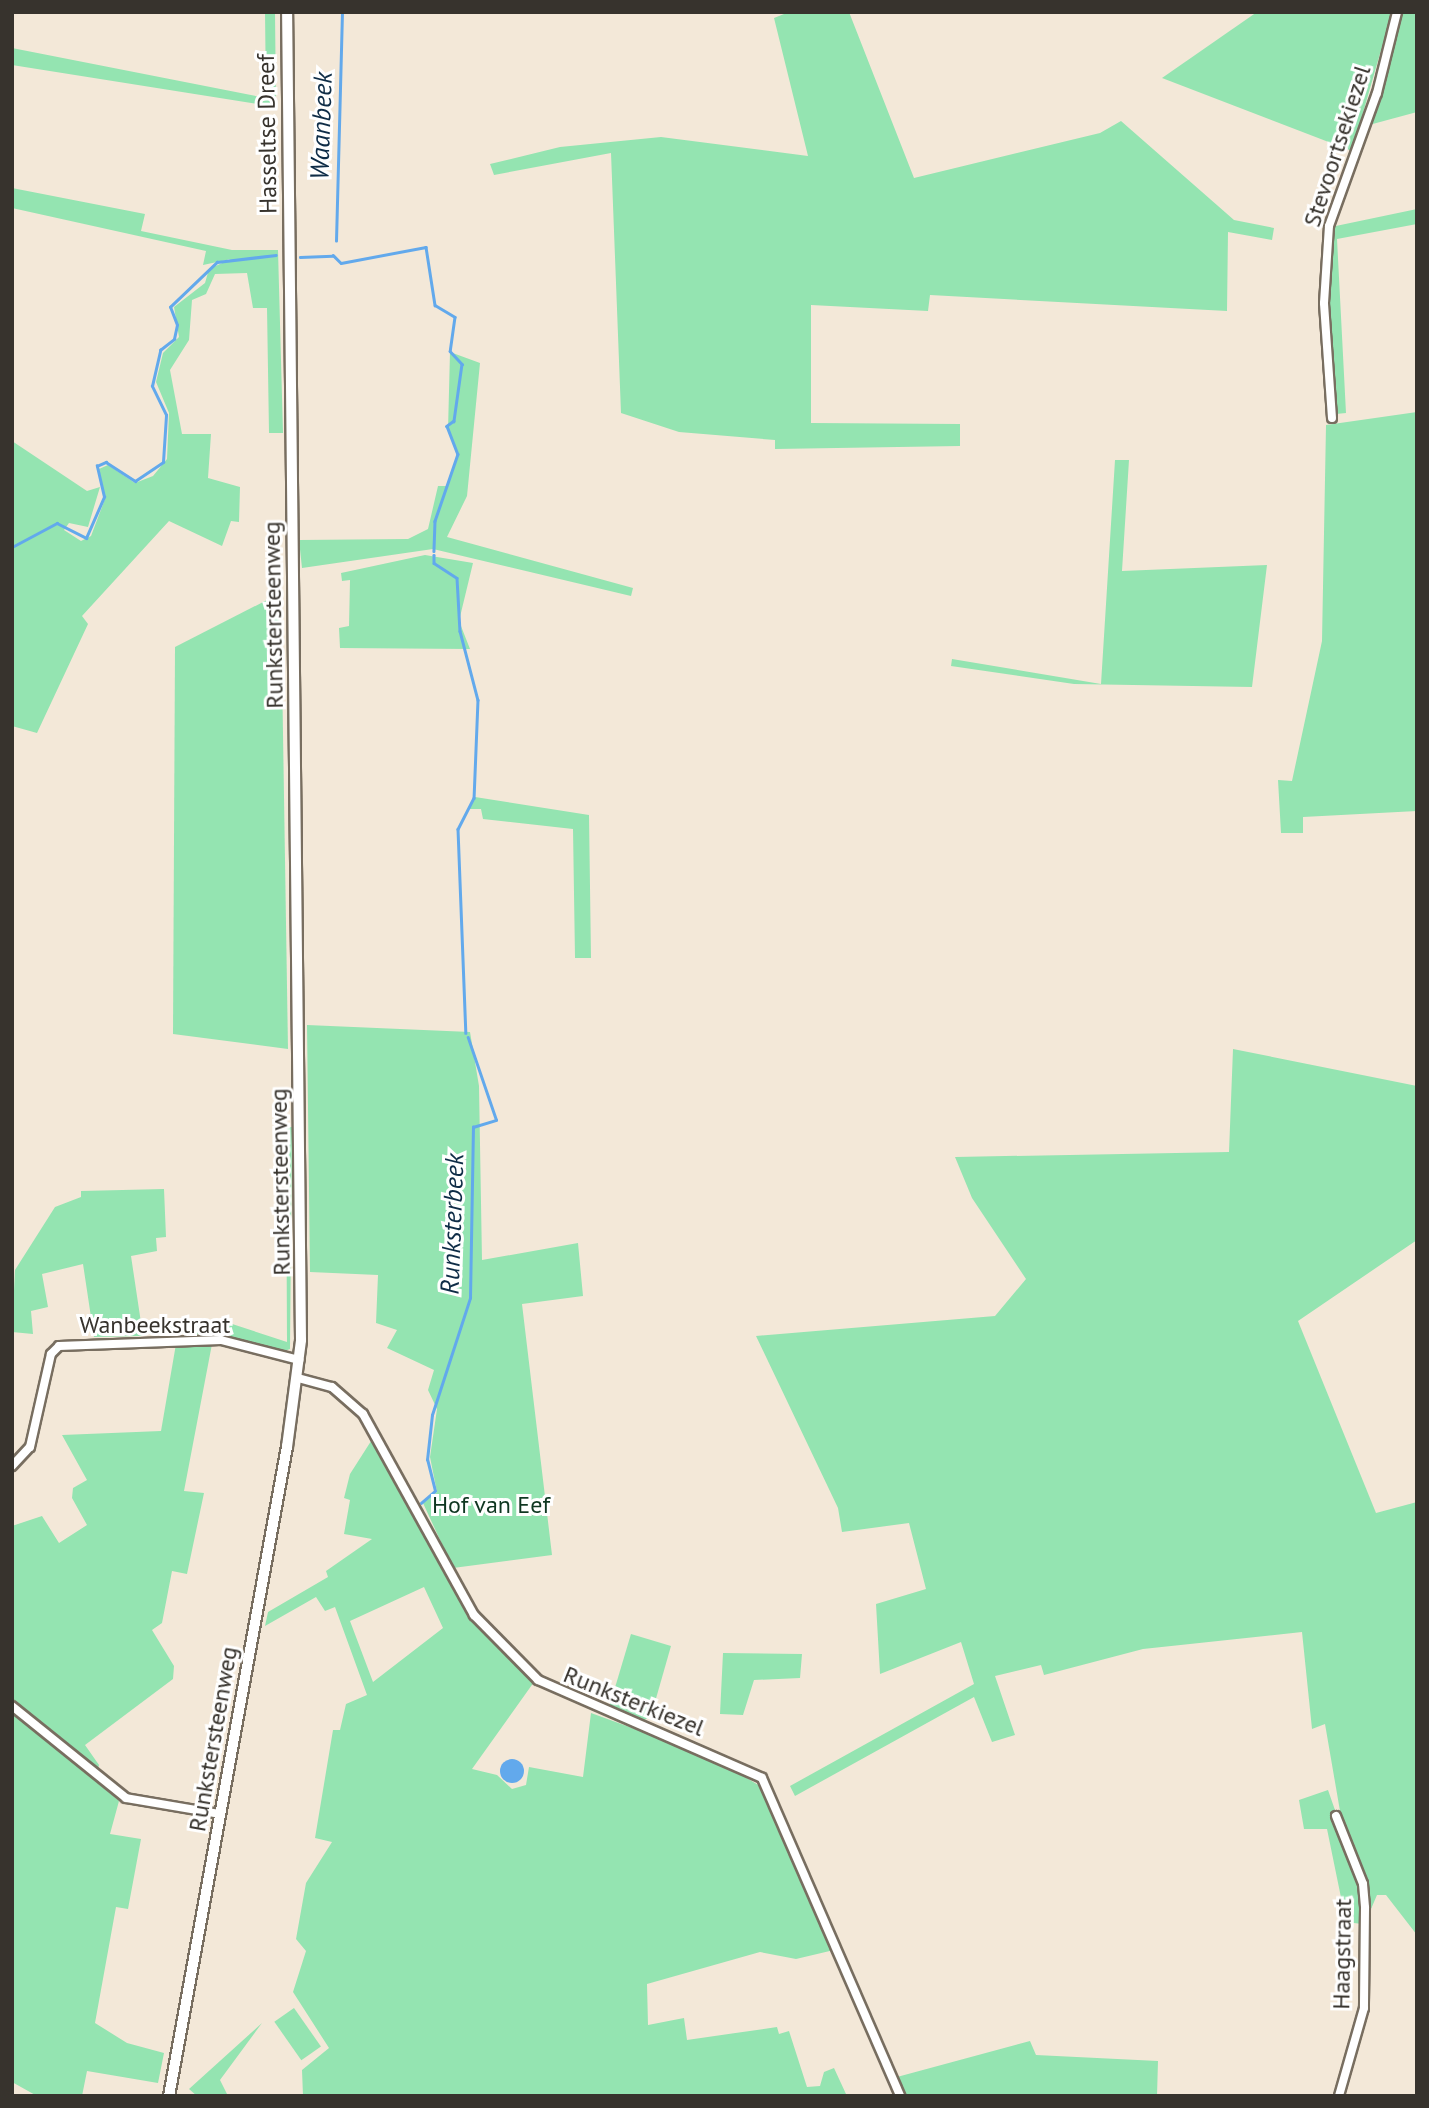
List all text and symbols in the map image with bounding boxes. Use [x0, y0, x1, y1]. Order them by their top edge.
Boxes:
street label: Hasseltse Dreef [251, 54, 283, 214]
street label: Stevoortsekiezel [1297, 62, 1377, 230]
water label: Waanbeek [304, 72, 338, 180]
street label: Runkstersteenweg [257, 521, 289, 709]
street label: Runkstersteenweg [264, 1088, 296, 1276]
water label: Runksterbeek [434, 1153, 470, 1295]
street label: Wanbeekstraat [80, 1311, 230, 1339]
park label: Hof van Eef [432, 1491, 550, 1519]
street label: Runkstersteenweg [183, 1644, 243, 1834]
street label: Runksterkiezel [559, 1660, 709, 1742]
street label: Haagstraat [1327, 1898, 1357, 2010]

